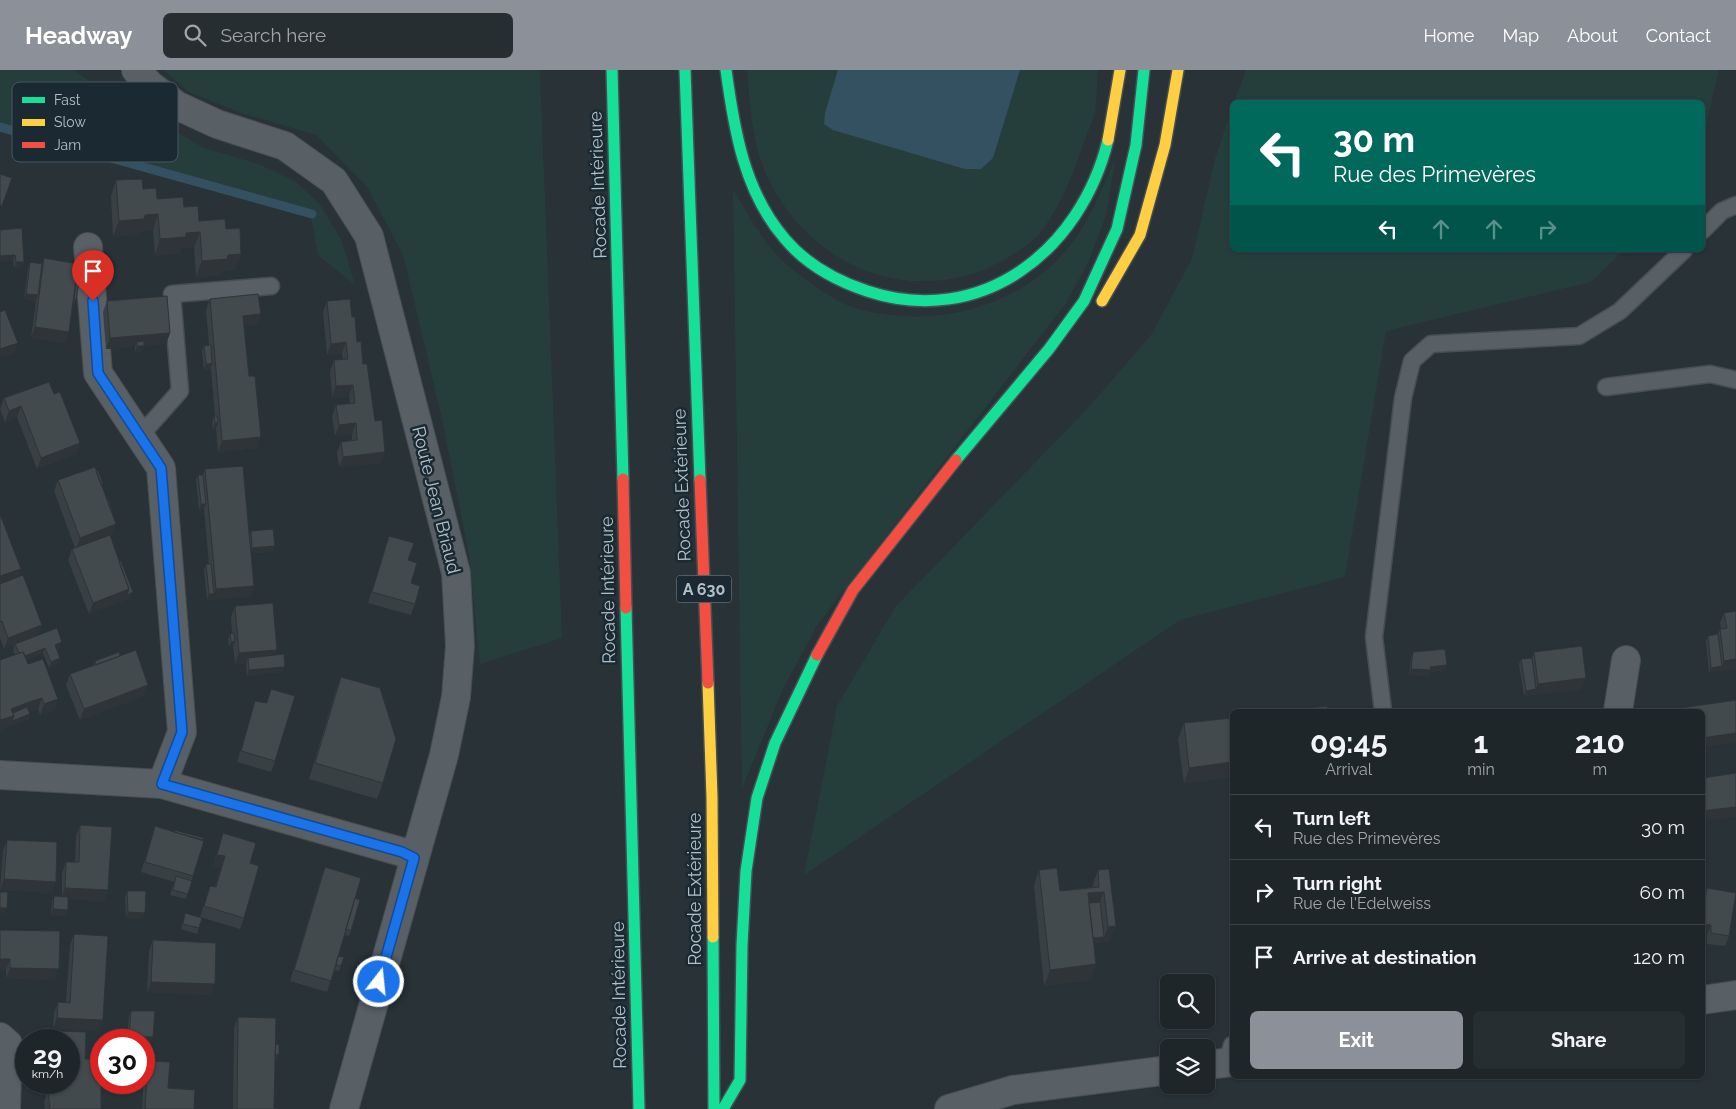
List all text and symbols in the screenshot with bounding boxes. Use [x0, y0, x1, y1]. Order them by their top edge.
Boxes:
search box [163, 13, 513, 58]
text: Headway [25, 21, 133, 50]
icon: search [181, 21, 209, 49]
text: Search here [221, 24, 326, 46]
text: Home [1423, 25, 1474, 46]
text: Map [1502, 25, 1539, 46]
text: About [1567, 25, 1618, 46]
text: Contact [1646, 25, 1711, 46]
legend [12, 82, 178, 162]
text: Fast [54, 92, 81, 108]
street label: Rocade Intérieure [584, 110, 611, 259]
text: Slow [54, 114, 86, 130]
text: 30 m [1333, 119, 1415, 160]
icon: left [1250, 120, 1315, 185]
text: Jam [54, 137, 81, 153]
text: Rue des Primevères [1333, 161, 1536, 187]
icon: left [1374, 215, 1402, 243]
icon: ahead [1427, 215, 1455, 243]
icon: ahead [1480, 215, 1508, 243]
icon: right [1533, 215, 1561, 243]
pin [72, 250, 114, 301]
icon: arrive [79, 257, 107, 285]
street label: Rocade Extérieure [668, 408, 695, 562]
street label: Route Jean Briaud [408, 424, 465, 576]
street label: Rocade Intérieure [596, 516, 619, 664]
road number: A 630 [676, 576, 732, 602]
text: 09:45 [1310, 725, 1387, 760]
text: 1 [1474, 725, 1488, 760]
text: 210 [1575, 725, 1625, 760]
text: Arrival [1325, 760, 1372, 779]
text: min [1467, 760, 1495, 779]
text: m [1593, 760, 1607, 779]
text: Turn left [1293, 807, 1370, 829]
street label: Rocade Extérieure [684, 812, 705, 965]
icon: left [1250, 813, 1278, 841]
text: 30 m [1641, 816, 1685, 838]
text: Rue des Primevères [1293, 829, 1441, 848]
text: Turn right [1293, 872, 1382, 894]
icon: right [1250, 878, 1278, 906]
text: 60 m [1640, 881, 1685, 903]
text: Rue de l'Edelweiss [1293, 894, 1431, 913]
street label: Rocade Intérieure [607, 921, 630, 1069]
icon: arrive [1250, 943, 1278, 971]
text: Arrive at destination [1293, 946, 1477, 968]
text: 120 m [1633, 946, 1685, 968]
position arrow [352, 955, 404, 1007]
map controls [1160, 974, 1215, 1094]
button: search [1160, 974, 1215, 1029]
button: Exit [1250, 1011, 1463, 1069]
button: Share [1473, 1011, 1685, 1069]
speed limit sign: 30 [90, 1029, 155, 1094]
button: layers [1160, 1039, 1215, 1094]
text: 29 [33, 1040, 62, 1070]
text: km/h [32, 1067, 63, 1081]

